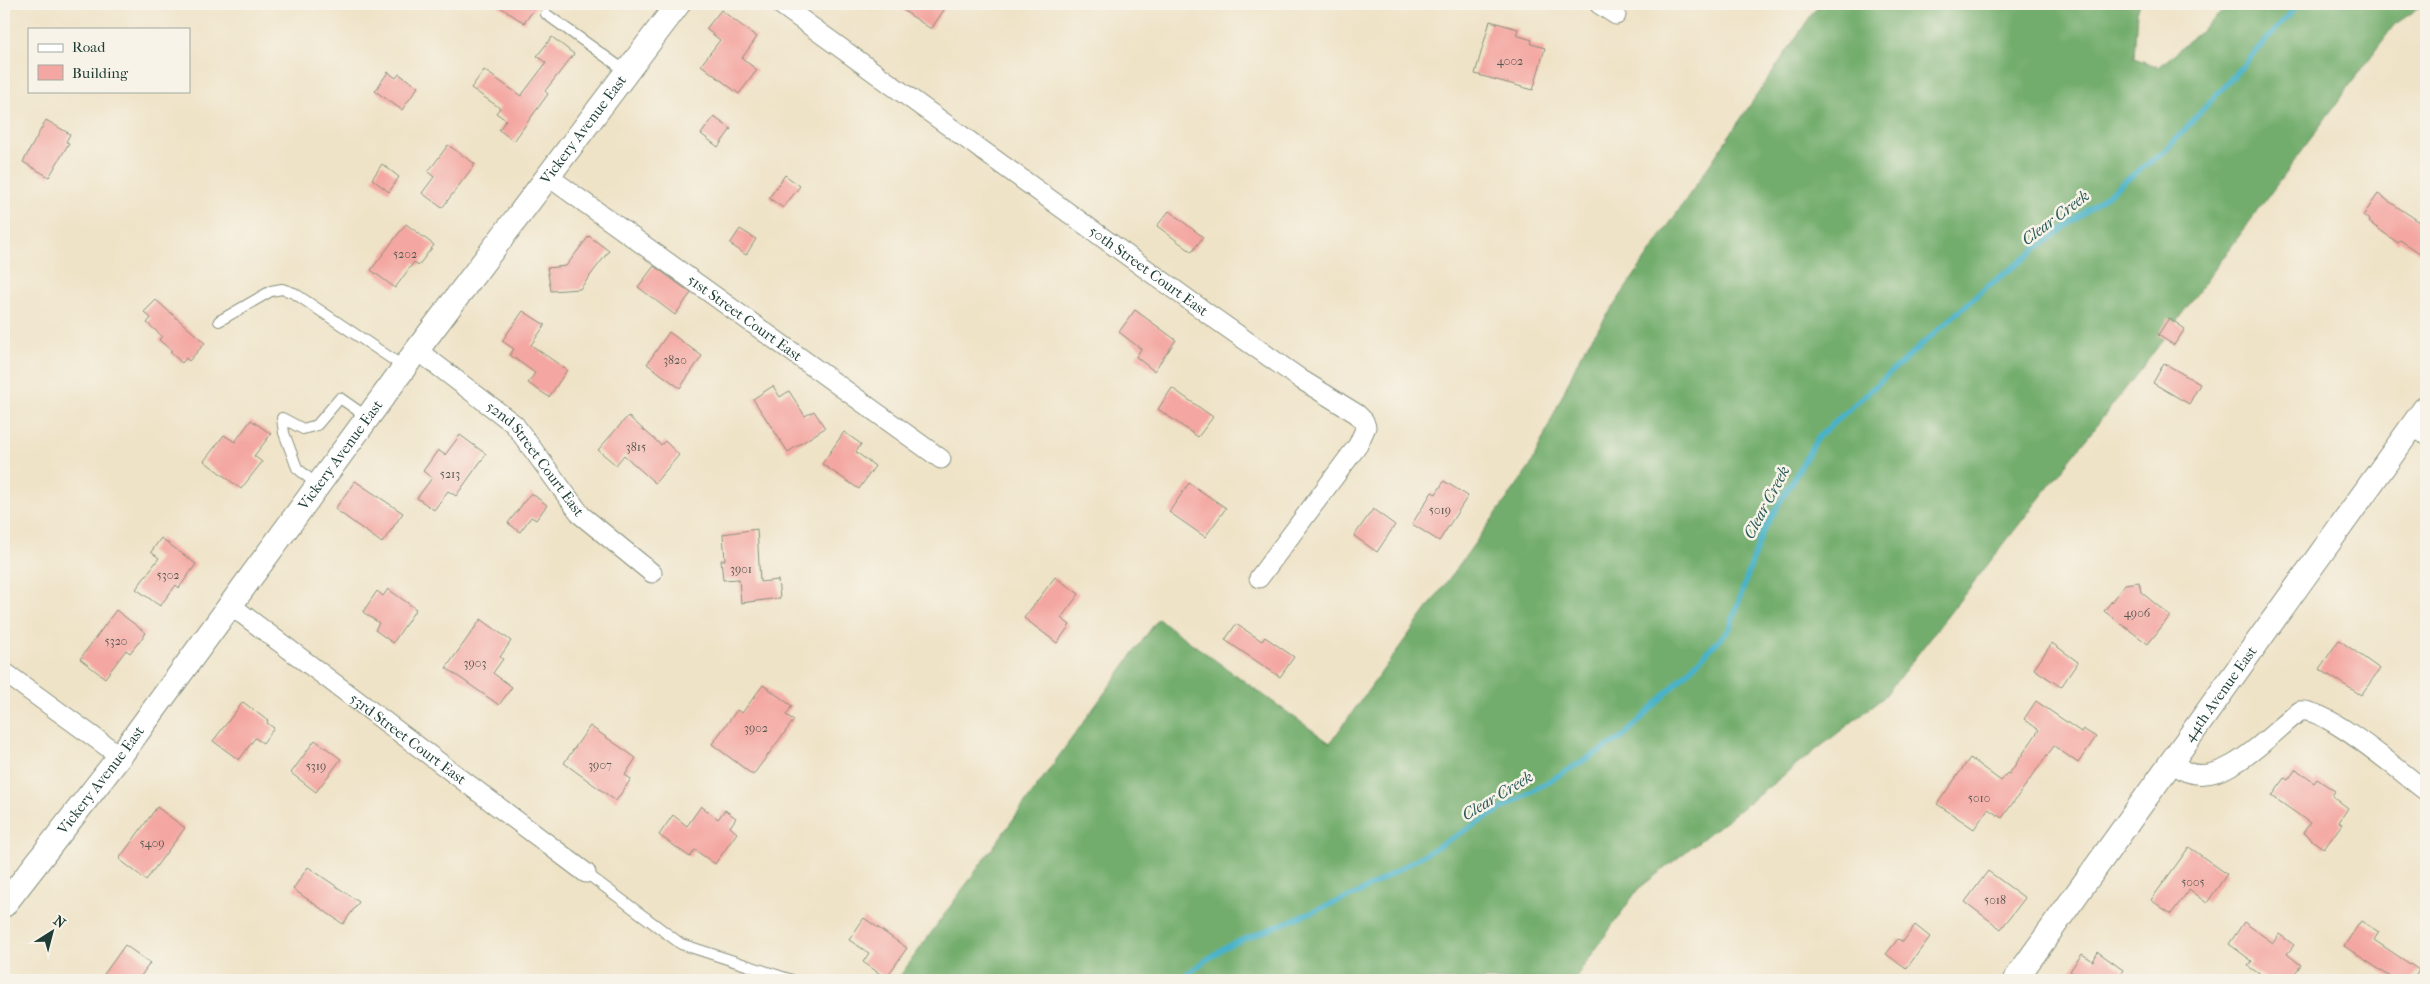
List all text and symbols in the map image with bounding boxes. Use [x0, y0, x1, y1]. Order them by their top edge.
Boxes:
legend [28, 28, 190, 92]
text: Road [72, 38, 106, 56]
house number: 4002 [1497, 54, 1523, 68]
text: Building [72, 64, 129, 82]
street label: Vickery Avenue East [536, 71, 631, 188]
water label: Clear Creek [2018, 186, 2093, 249]
street label: 50th Street Court East [1085, 222, 1212, 320]
house number: 5202 [393, 247, 417, 261]
street label: 51st Street Court East [684, 270, 806, 365]
house number: 3820 [663, 353, 687, 367]
street label: Vickery Avenue East [294, 396, 387, 514]
street label: 52nd Street Court East [483, 397, 588, 521]
house number: 3815 [626, 440, 646, 454]
water label: Clear Creek [1739, 463, 1794, 542]
house number: 5213 [440, 467, 460, 481]
house number: 5019 [1429, 503, 1451, 517]
house number: 3901 [730, 562, 752, 576]
house number: 5302 [157, 568, 179, 582]
house number: 4906 [2124, 606, 2151, 620]
house number: 5320 [105, 634, 127, 648]
street label: 44th Avenue East [2180, 642, 2261, 745]
house number: 3903 [464, 656, 486, 670]
street label: 53rd Street Court East [346, 689, 470, 789]
house number: 3902 [744, 721, 768, 735]
street label: Vickery Avenue East [53, 722, 148, 839]
house number: 3907 [588, 758, 612, 772]
house number: 5319 [306, 759, 326, 773]
water label: Clear Creek [1458, 767, 1536, 824]
house number: 5010 [1968, 791, 1990, 805]
house number: 5409 [139, 836, 165, 850]
house number: 5005 [2181, 875, 2205, 889]
house number: 5018 [1984, 893, 2006, 907]
north arrow [28, 906, 78, 956]
text: N [50, 912, 69, 932]

